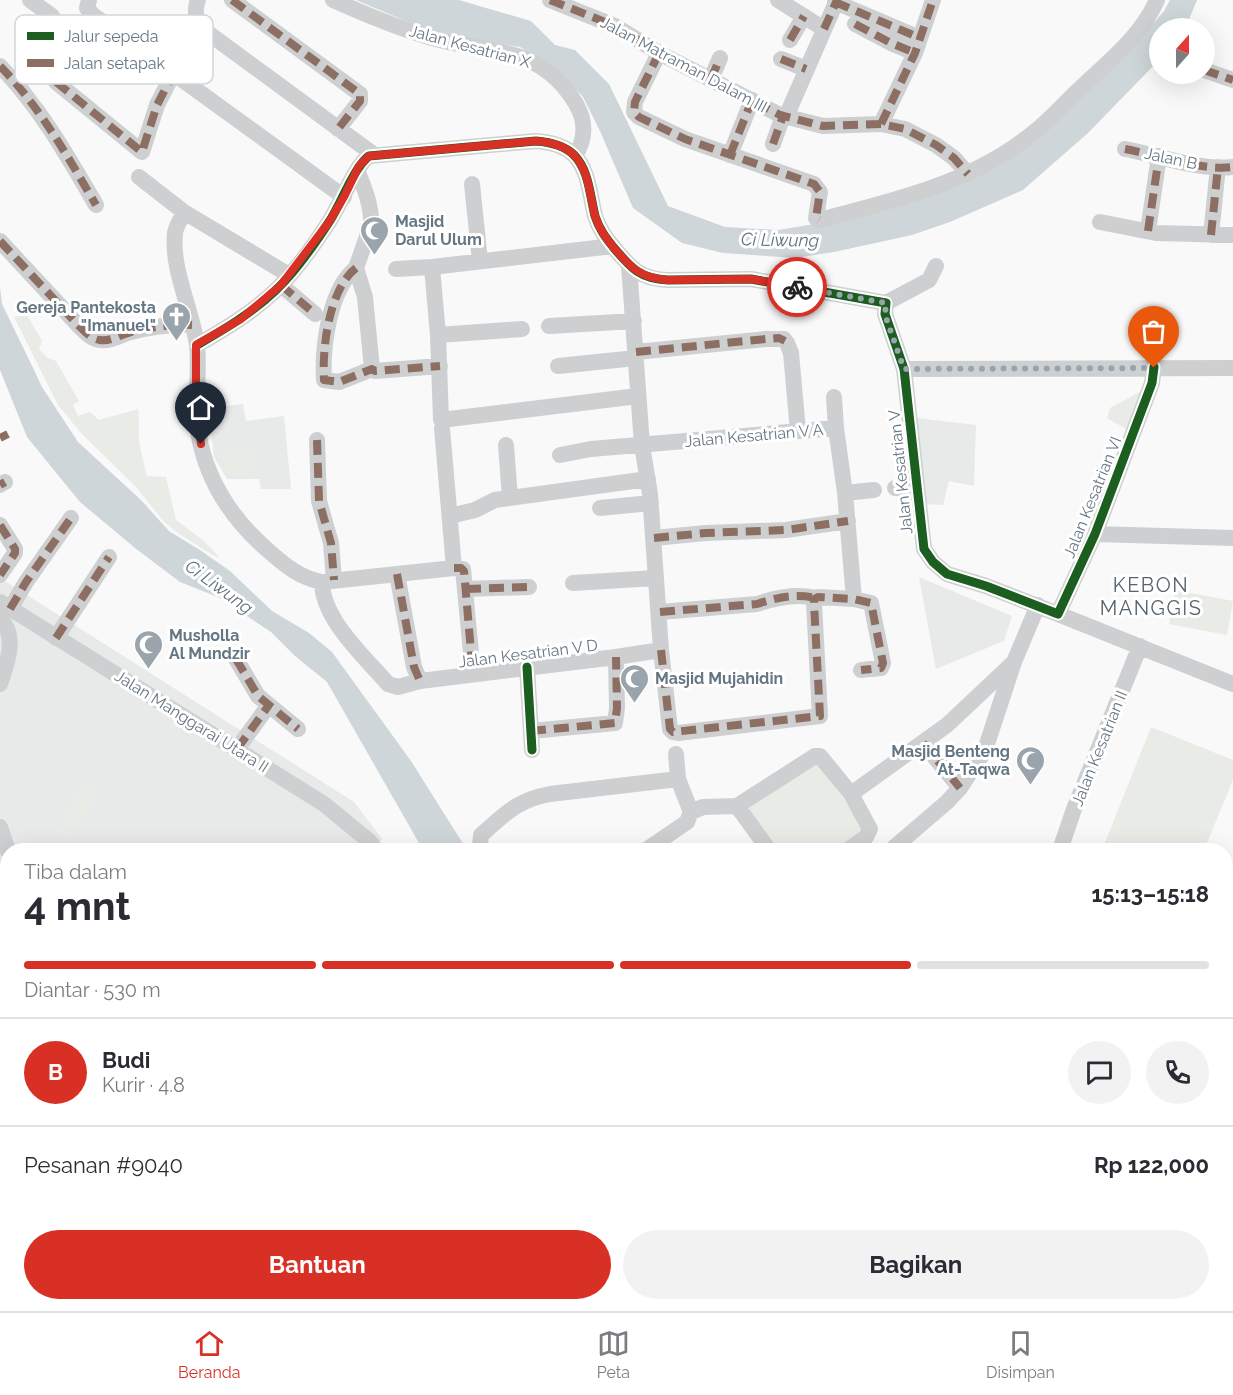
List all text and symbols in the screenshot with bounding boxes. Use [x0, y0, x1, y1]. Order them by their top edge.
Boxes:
street label: Jalan Matraman Dalam III [597, 12, 770, 116]
legend [15, 15, 213, 84]
north arrow [1149, 18, 1215, 84]
map controls [1149, 18, 1215, 84]
street label: Jalan Kesatrian X [407, 21, 533, 72]
text: Jalur sepeda [64, 27, 159, 46]
text: Jalan setapak [64, 54, 165, 73]
street label: Jalan B [1143, 144, 1199, 173]
place label: Masjid Darul Ulum [395, 212, 482, 249]
mosque icon: Masjid Darul Ulum [358, 214, 390, 256]
water label: Ci Liwung [741, 228, 820, 251]
courier [767, 257, 827, 317]
icon: bike [781, 271, 814, 304]
place label: Gereja Pantekosta "Imanuel" [16, 298, 156, 335]
church icon: Gereja Pantekosta "Imanuel" [161, 300, 193, 342]
pin [1128, 306, 1179, 368]
icon: bag [1137, 315, 1170, 348]
pin [175, 382, 226, 444]
icon: home [184, 391, 217, 424]
street label: Jalan Kesatrian V [884, 409, 916, 535]
street label: Jalan Kesatrian V A [684, 420, 824, 451]
street label: Jalan Kesatrian VI [1059, 434, 1125, 561]
water label: Ci Liwung [181, 555, 258, 618]
district label: KEBON MANGGIS [1100, 573, 1202, 620]
place label: Musholla Al Mundzir [169, 626, 250, 663]
mosque icon: Musholla Al Mundzir [132, 628, 164, 670]
street label: Jalan Kesatrian V D [457, 636, 599, 671]
mosque icon: Masjid Mujahidin [618, 662, 650, 704]
street label: Jalan Manggarai Utara II [111, 666, 272, 777]
place label: Masjid Mujahidin [655, 669, 783, 688]
street label: Jalan Kesatrian II [1068, 688, 1131, 809]
place label: Masjid Benteng At-Taqwa [891, 742, 1010, 779]
mosque icon: Masjid Benteng At-Taqwa [1015, 744, 1047, 786]
text: Tiba dalam [24, 860, 127, 884]
text: 15:13–15:18 [1091, 881, 1209, 907]
text: 4 mnt [24, 883, 130, 929]
text: Diantar · 530 m [24, 978, 161, 1002]
button: chat [1068, 1041, 1131, 1104]
button: phone [1146, 1041, 1209, 1104]
text: Budi [102, 1047, 150, 1073]
text: B [48, 1059, 63, 1085]
text: Kurir · 4.8 [102, 1073, 185, 1097]
text: Pesanan #9040 [24, 1152, 183, 1178]
text: Rp 122,000 [1094, 1152, 1209, 1178]
button: Bantuan [24, 1230, 611, 1299]
button: Bagikan [623, 1230, 1209, 1299]
tab: Beranda [178, 1327, 240, 1382]
tab: Peta [597, 1327, 630, 1382]
tab: Disimpan [986, 1327, 1055, 1382]

